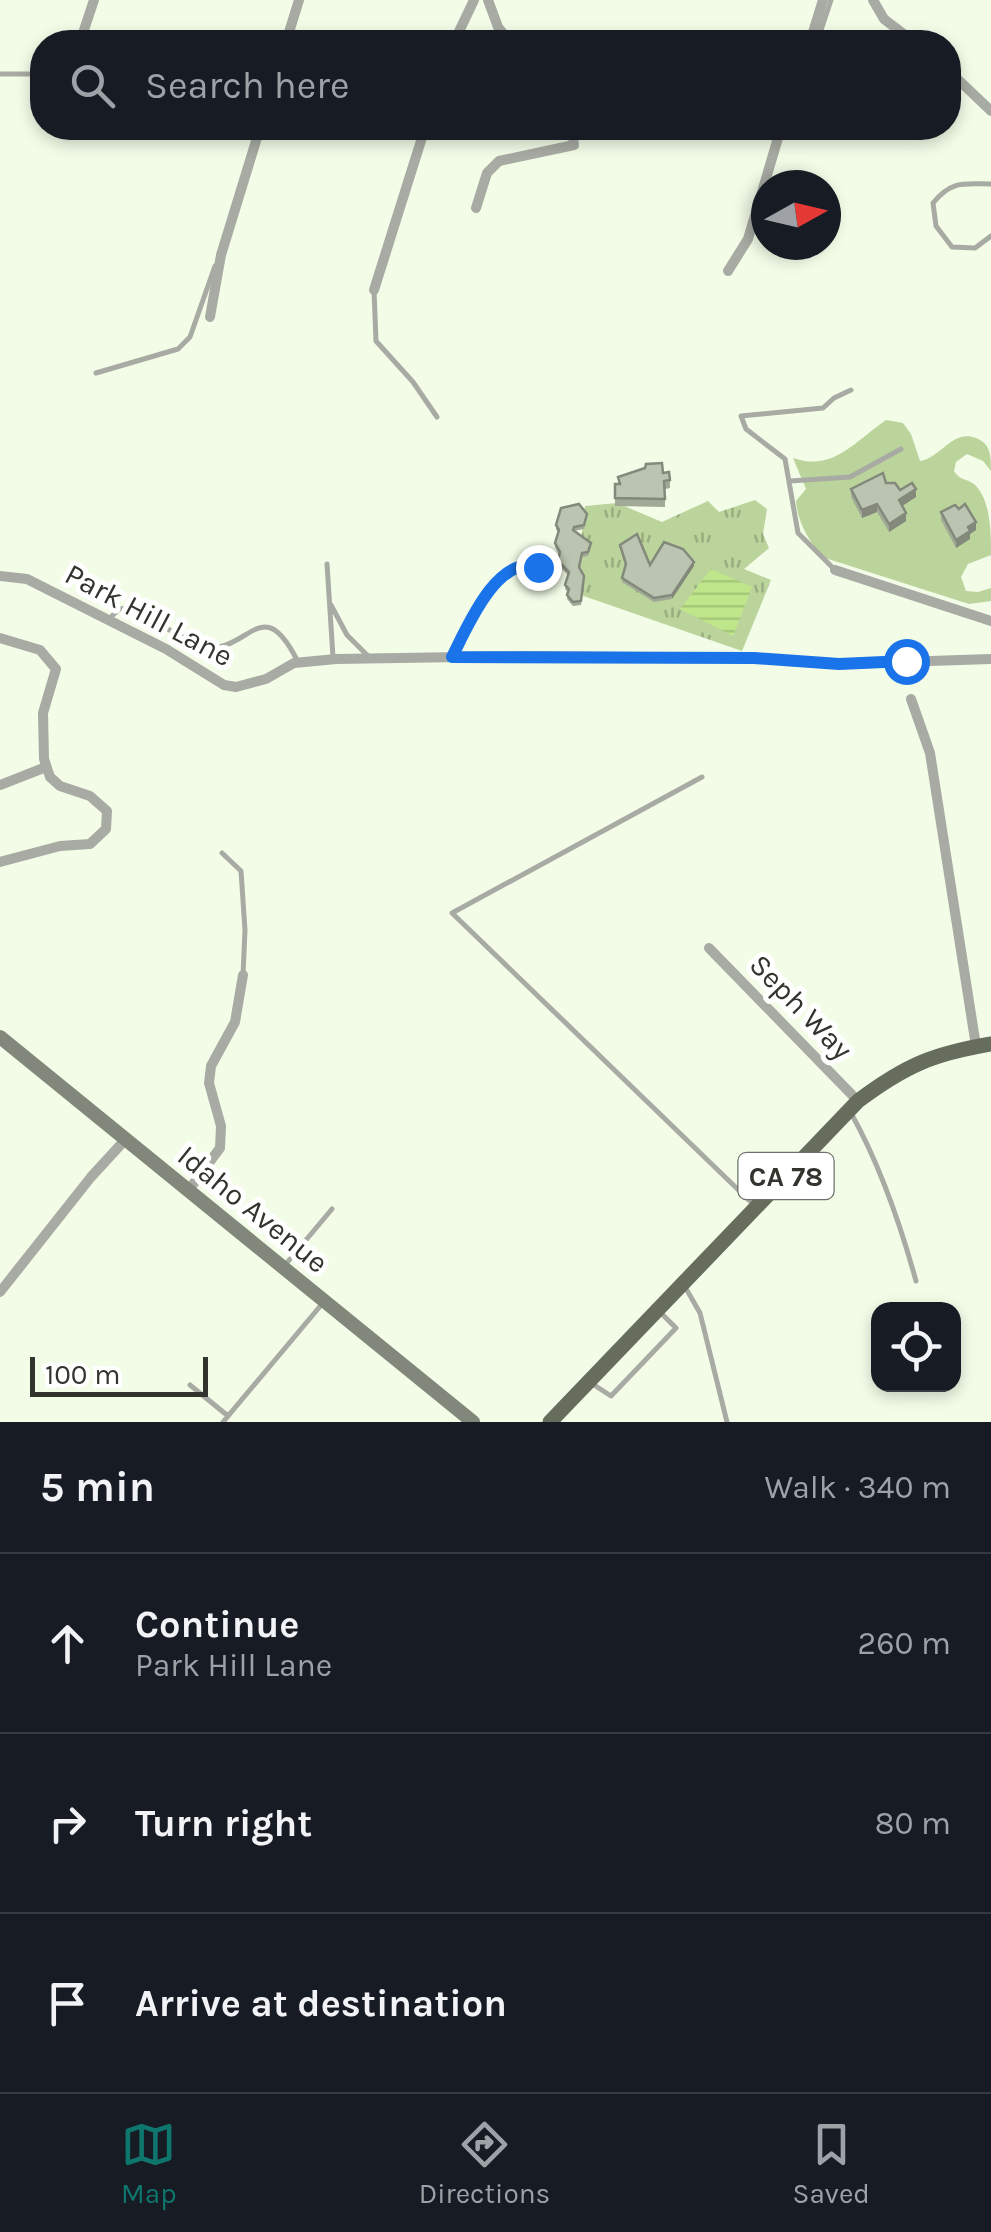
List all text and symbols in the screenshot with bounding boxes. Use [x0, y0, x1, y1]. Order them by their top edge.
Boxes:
search box [30, 30, 961, 140]
icon: search [65, 58, 120, 113]
text: Search here [145, 63, 349, 108]
north arrow [751, 170, 841, 260]
route end [516, 545, 562, 591]
street label: Park Hill Lane [59, 556, 239, 674]
route start [884, 639, 930, 685]
street label: Seph Way [742, 947, 860, 1067]
street label: Idaho Avenue [171, 1137, 335, 1281]
road number: CA 78 [738, 1153, 834, 1199]
map controls [871, 1302, 961, 1392]
button: locate [871, 1302, 961, 1392]
scale bar [30, 1352, 208, 1396]
text: 100 m [45, 1358, 120, 1391]
text: 5 min [40, 1462, 155, 1512]
text: Walk · 340 m [765, 1469, 951, 1506]
text: Continue [135, 1602, 299, 1647]
icon: ahead [40, 1616, 95, 1671]
text: 260 m [858, 1625, 951, 1662]
text: Park Hill Lane [135, 1647, 332, 1684]
icon: right [40, 1796, 95, 1851]
text: Turn right [135, 1801, 312, 1846]
text: 80 m [875, 1805, 951, 1842]
icon: arrive [40, 1976, 95, 2031]
text: Arrive at destination [135, 1981, 507, 2026]
tab: Map [121, 2117, 177, 2210]
tab: Directions [419, 2117, 550, 2210]
tab: Saved [792, 2117, 870, 2210]

